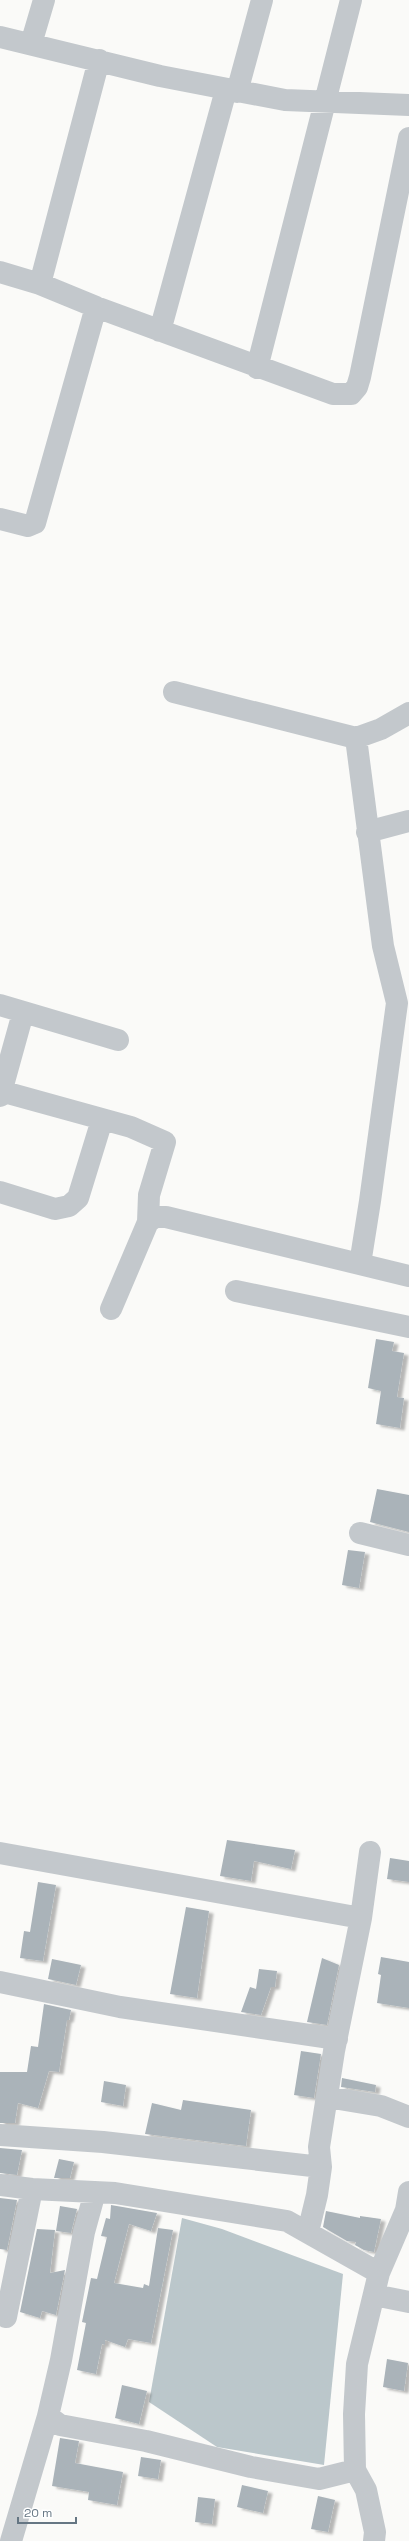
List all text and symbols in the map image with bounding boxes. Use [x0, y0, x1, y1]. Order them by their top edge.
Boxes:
scale bar [18, 2499, 76, 2525]
text: 20 m [24, 2505, 52, 2521]

